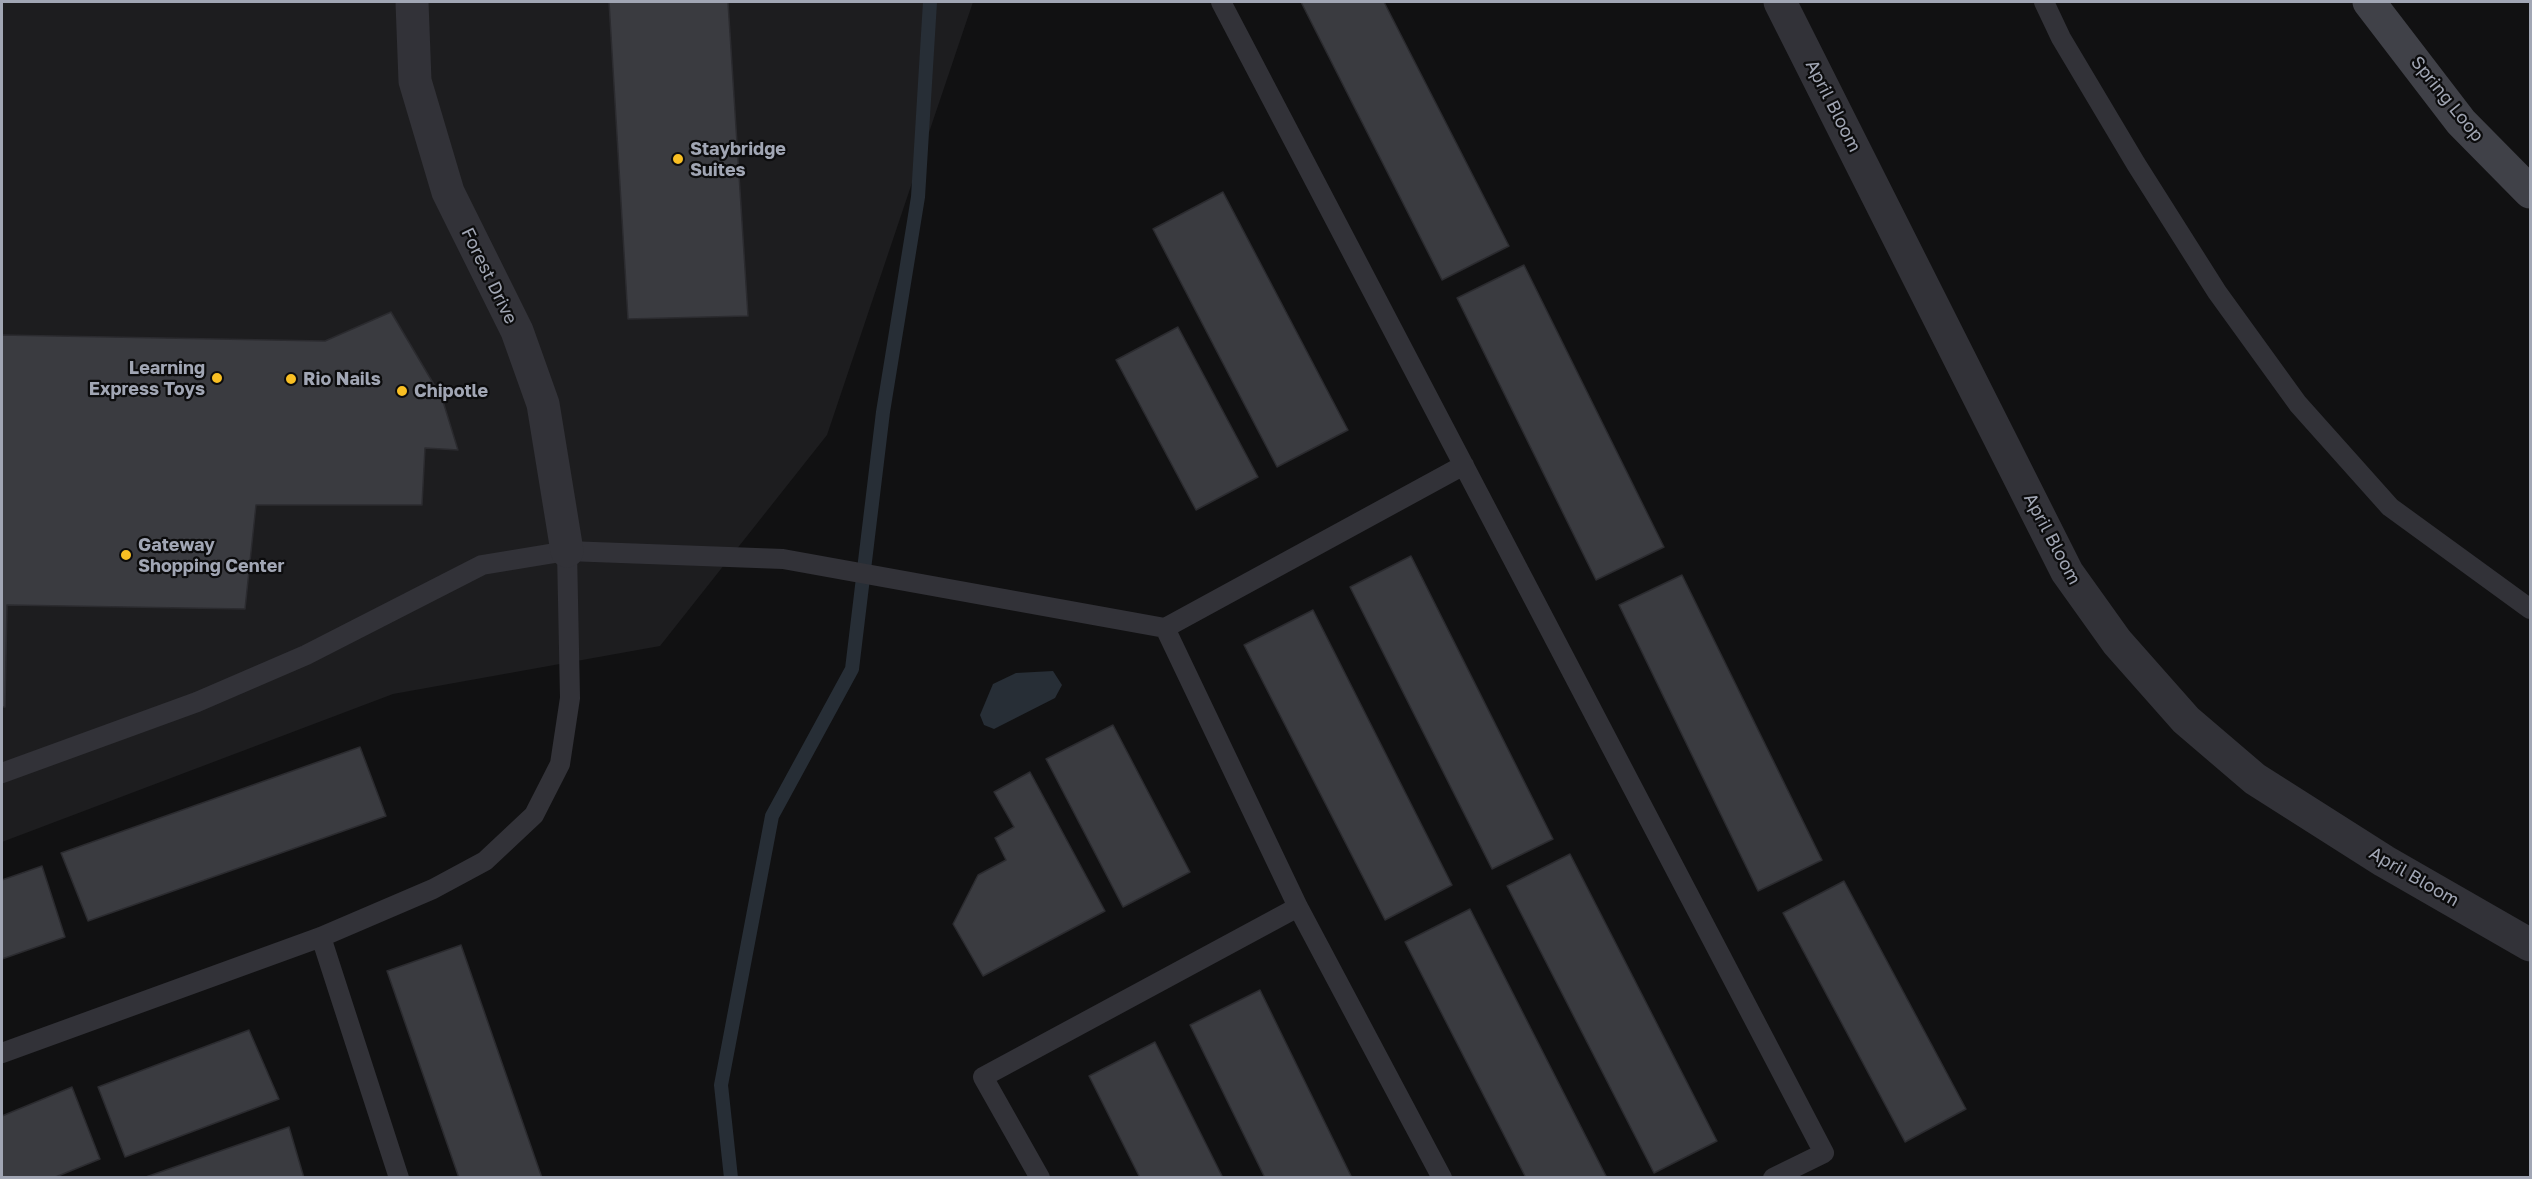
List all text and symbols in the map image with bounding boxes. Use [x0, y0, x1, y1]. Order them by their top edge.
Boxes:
street label: Spring Loop [2406, 52, 2488, 146]
street label: April Bloom [1801, 56, 1865, 156]
place label: Staybridge Suites [690, 138, 786, 180]
marker: Staybridge Suites [671, 152, 685, 166]
street label: Forest Drive [456, 224, 522, 328]
place label: Learning Express Toys [89, 357, 205, 400]
place label: Rio Nails [303, 368, 381, 390]
marker: Learning Express Toys [210, 371, 224, 385]
marker: Rio Nails [284, 372, 298, 386]
place label: Chipotle [414, 380, 488, 402]
marker: Chipotle [395, 384, 409, 398]
street label: April Bloom [2019, 490, 2085, 588]
place label: Gateway Shopping Center [138, 534, 284, 576]
marker: Gateway Shopping Center [119, 548, 133, 562]
street label: April Bloom [2365, 843, 2463, 911]

